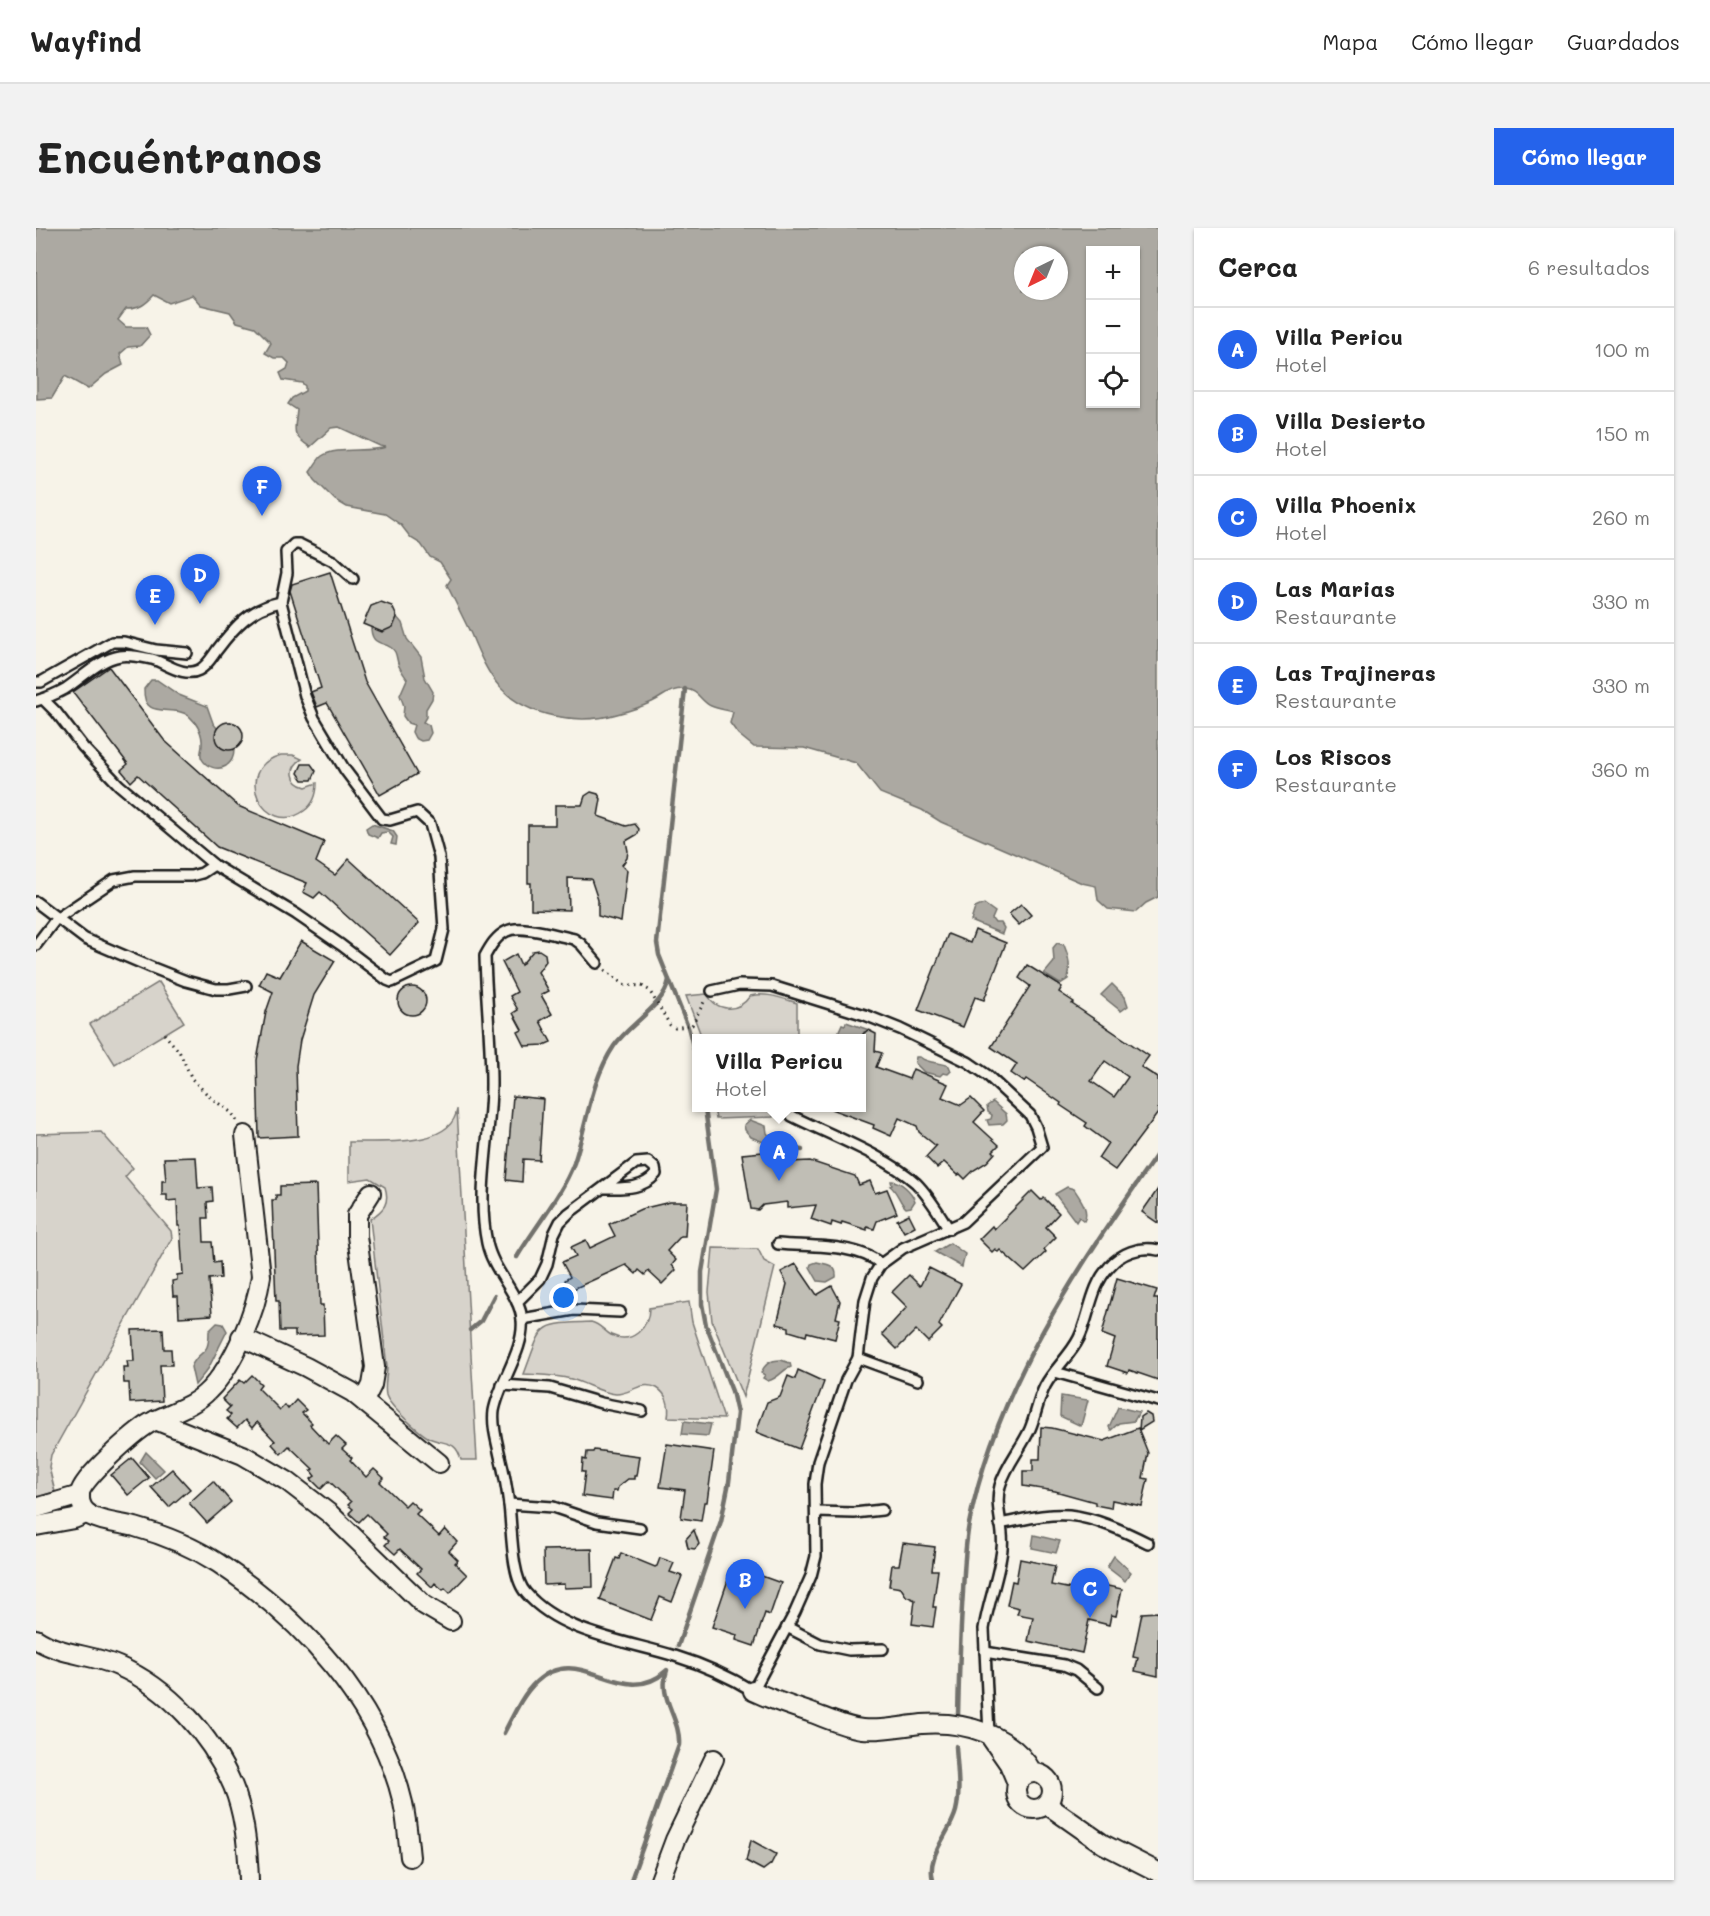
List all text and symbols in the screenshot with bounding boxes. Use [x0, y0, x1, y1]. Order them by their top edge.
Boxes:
text: Wayfind [30, 23, 141, 59]
text: Mapa [1322, 28, 1378, 55]
text: Cómo llegar [1411, 28, 1534, 55]
text: Guardados [1567, 28, 1680, 55]
button: Cómo llegar [1494, 128, 1674, 185]
text: Encuéntranos [36, 129, 322, 184]
north arrow [1014, 246, 1068, 300]
map controls [1086, 246, 1140, 408]
button: + [1086, 246, 1140, 300]
text: Cerca [1218, 250, 1298, 284]
text: 6 resultados [1528, 254, 1650, 280]
button: − [1086, 300, 1140, 354]
text: Villa Pericu [1275, 322, 1403, 351]
text: A [1231, 336, 1244, 362]
text: 100 m [1594, 336, 1650, 362]
text: Hotel [1275, 351, 1327, 377]
button: locate [1086, 354, 1140, 408]
text: Villa Desierto [1275, 406, 1425, 435]
text: B [1231, 420, 1244, 446]
text: 150 m [1595, 420, 1650, 446]
text: Hotel [1275, 435, 1327, 461]
pin: F [242, 466, 282, 516]
text: Villa Phoenix [1275, 490, 1416, 519]
text: C [1230, 504, 1245, 530]
text: 260 m [1592, 504, 1650, 530]
text: Hotel [1275, 519, 1327, 545]
pin: D [180, 554, 220, 604]
text: Las Marias [1275, 574, 1395, 603]
pin: E [136, 576, 174, 625]
text: D [1230, 588, 1245, 614]
text: 330 m [1592, 588, 1650, 614]
text: Restaurante [1275, 603, 1397, 629]
text: Las Trajineras [1275, 658, 1436, 687]
text: E [1231, 672, 1244, 698]
text: 330 m [1592, 672, 1650, 698]
text: Restaurante [1275, 687, 1397, 713]
text: Los Riscos [1275, 742, 1391, 771]
text: F [1231, 756, 1244, 782]
text: 360 m [1592, 756, 1650, 782]
text: Restaurante [1275, 771, 1397, 797]
popup [692, 1034, 866, 1112]
text: Villa Pericu [715, 1046, 843, 1075]
text: Hotel [715, 1075, 767, 1101]
pin: A [760, 1132, 798, 1181]
your location [549, 1283, 578, 1312]
pin: B [726, 1560, 764, 1609]
pin: C [1070, 1568, 1110, 1618]

